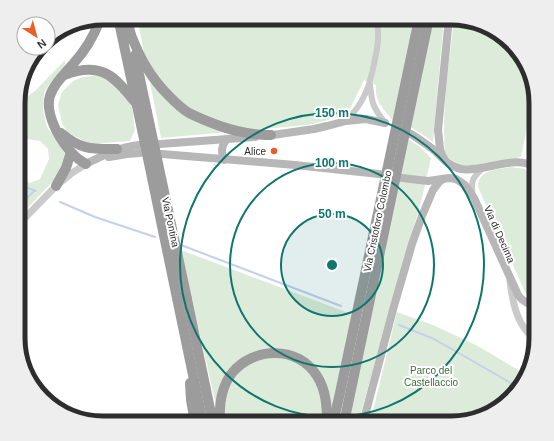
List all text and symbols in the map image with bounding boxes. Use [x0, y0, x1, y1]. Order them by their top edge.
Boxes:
north arrow [16, 16, 56, 56]
text: N [35, 37, 49, 51]
text: 150 m [315, 106, 349, 120]
place label: Alice [244, 146, 266, 157]
marker: Alice [269, 146, 279, 156]
text: 100 m [315, 156, 349, 170]
street label: Via Cristoforo Colombo [361, 169, 394, 273]
street label: Via Pontina [160, 196, 181, 249]
street label: Via di Decima [482, 204, 517, 265]
text: 50 m [318, 207, 346, 221]
centre of rings [325, 258, 339, 272]
park label: Parco del Castellaccio [404, 365, 458, 388]

